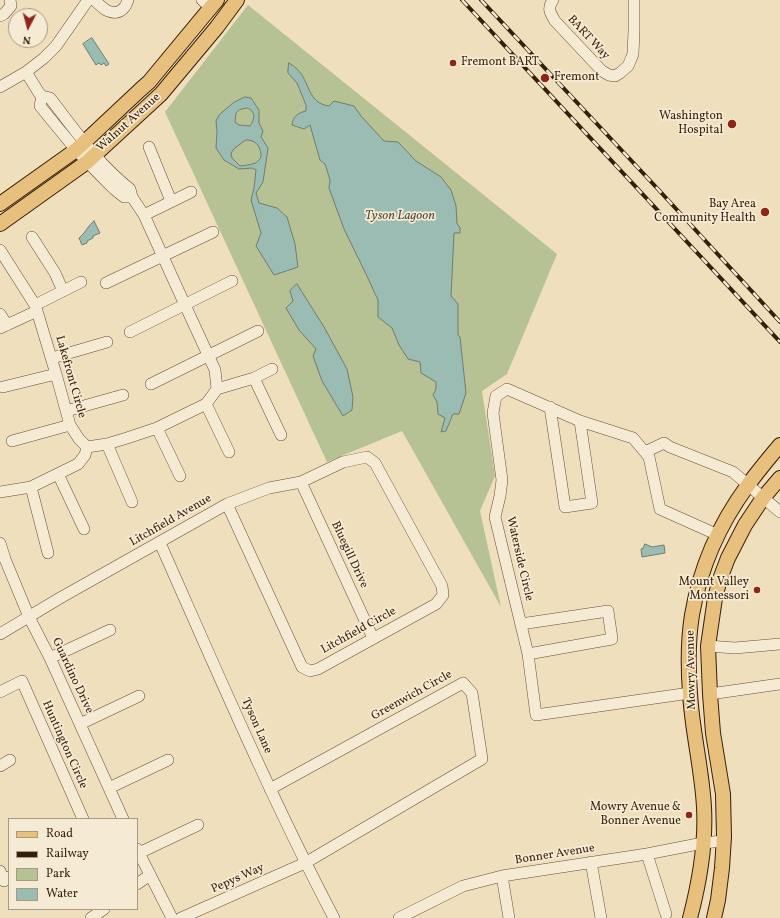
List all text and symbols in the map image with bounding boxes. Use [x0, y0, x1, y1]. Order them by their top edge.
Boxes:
north arrow [8, 8, 48, 48]
street label: BART Way [564, 13, 612, 63]
text: N [22, 32, 32, 47]
place label: Fremont BART [461, 56, 539, 70]
marker: Fremont BART [448, 58, 458, 68]
place label: Fremont [554, 71, 599, 85]
marker: Fremont [539, 72, 551, 84]
street label: Walnut Avenue [94, 91, 164, 155]
place label: Washington Hospital [659, 110, 723, 138]
marker: Washington Hospital [726, 118, 738, 130]
place label: Bay Area Community Health [654, 198, 756, 226]
marker: Bay Area Community Health [759, 206, 771, 218]
water label: Tyson Lagoon [365, 209, 435, 225]
street label: Lakefront Circle [51, 334, 89, 420]
street label: Litchfield Avenue [128, 492, 214, 550]
street label: Waterside Circle [502, 515, 536, 603]
street label: Bluegill Drive [327, 519, 371, 591]
place label: Mount Valley Montessori [679, 576, 749, 604]
marker: Mount Valley Montessori [752, 585, 762, 595]
street label: Litchfield Circle [319, 604, 399, 658]
street label: Mowry Avenue [684, 630, 700, 710]
street label: Guardino Drive [48, 636, 96, 716]
street label: Greenwich Circle [369, 668, 455, 724]
street label: Tyson Lane [237, 696, 275, 756]
street label: Huntington Circle [38, 699, 90, 791]
place label: Mowry Avenue & Bonner Avenue [590, 801, 681, 829]
marker: Mowry Avenue & Bonner Avenue [684, 810, 694, 820]
legend [8, 818, 138, 910]
text: Road [46, 826, 73, 842]
street label: Bonner Avenue [514, 842, 596, 868]
text: Railway [46, 846, 89, 862]
street label: Pepys Way [209, 861, 267, 897]
text: Park [46, 866, 71, 882]
text: Water [46, 886, 78, 902]

